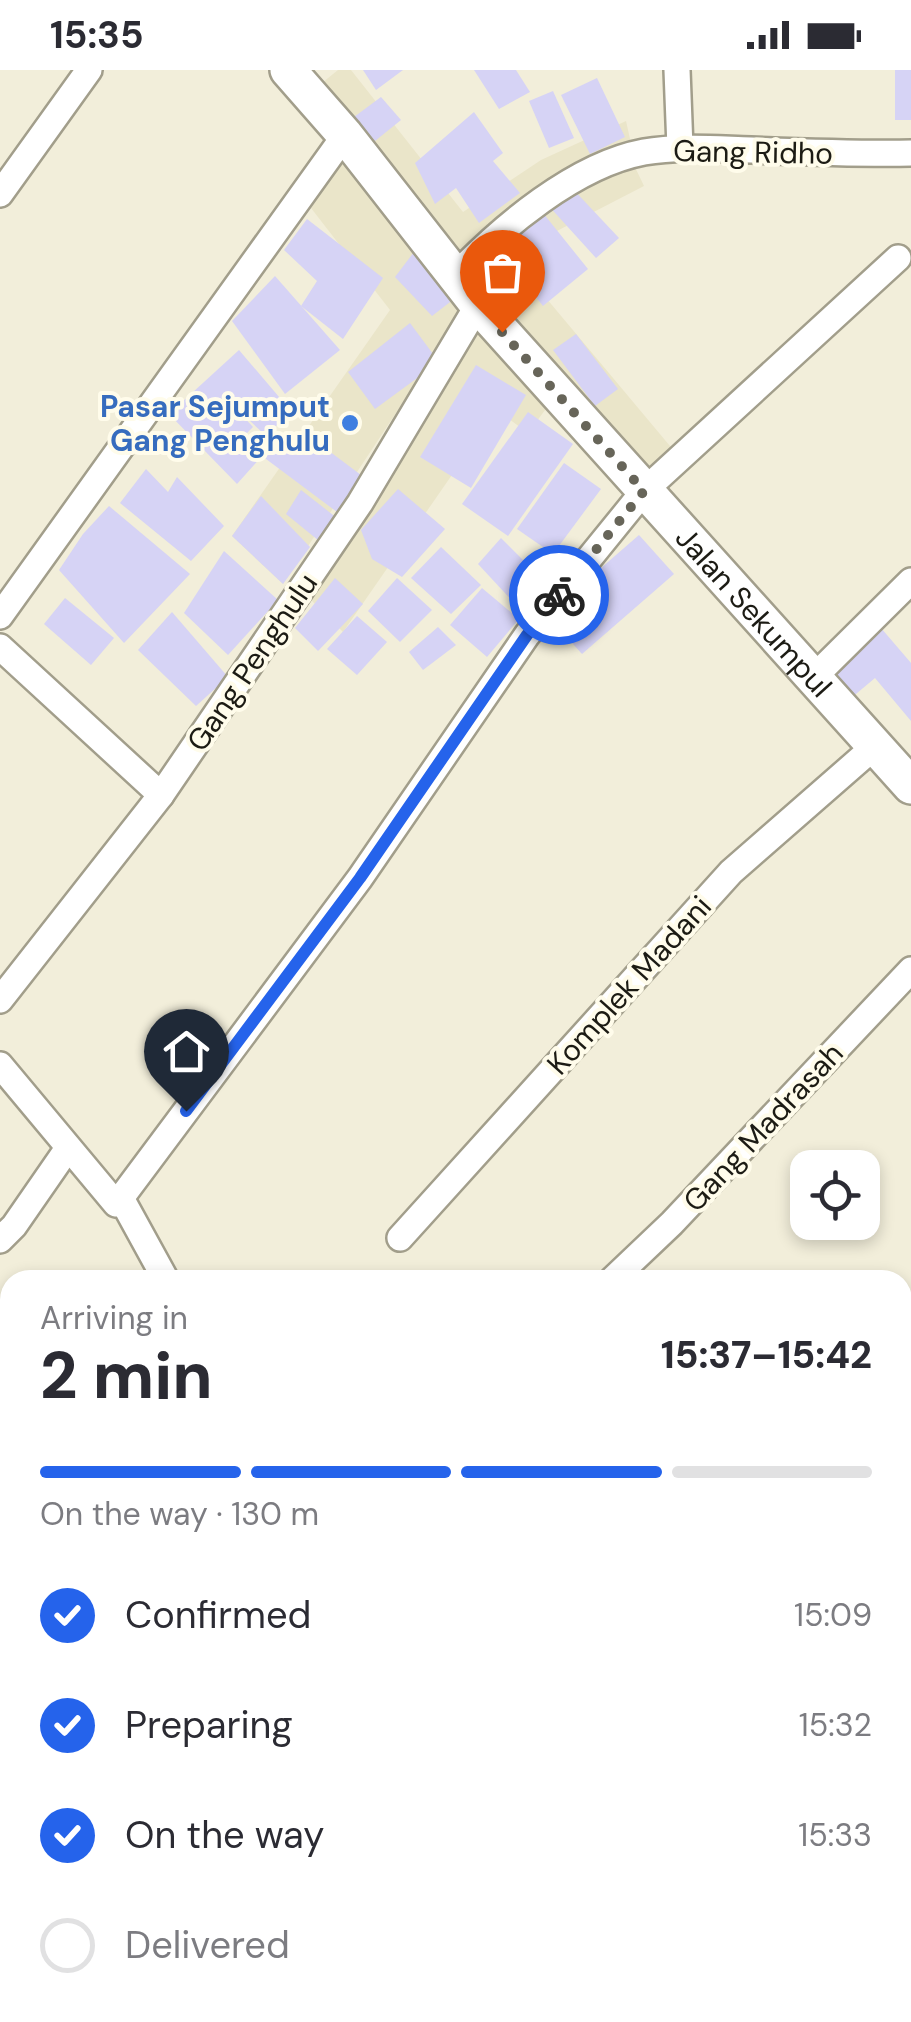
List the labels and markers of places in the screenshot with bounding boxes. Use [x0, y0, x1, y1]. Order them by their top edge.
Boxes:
pin [460, 230, 545, 333]
place label: Pasar Sejumput Gang Penghulu [100, 387, 330, 460]
marker: Pasar Sejumput Gang Penghulu [339, 412, 361, 434]
pin [144, 1009, 229, 1112]

